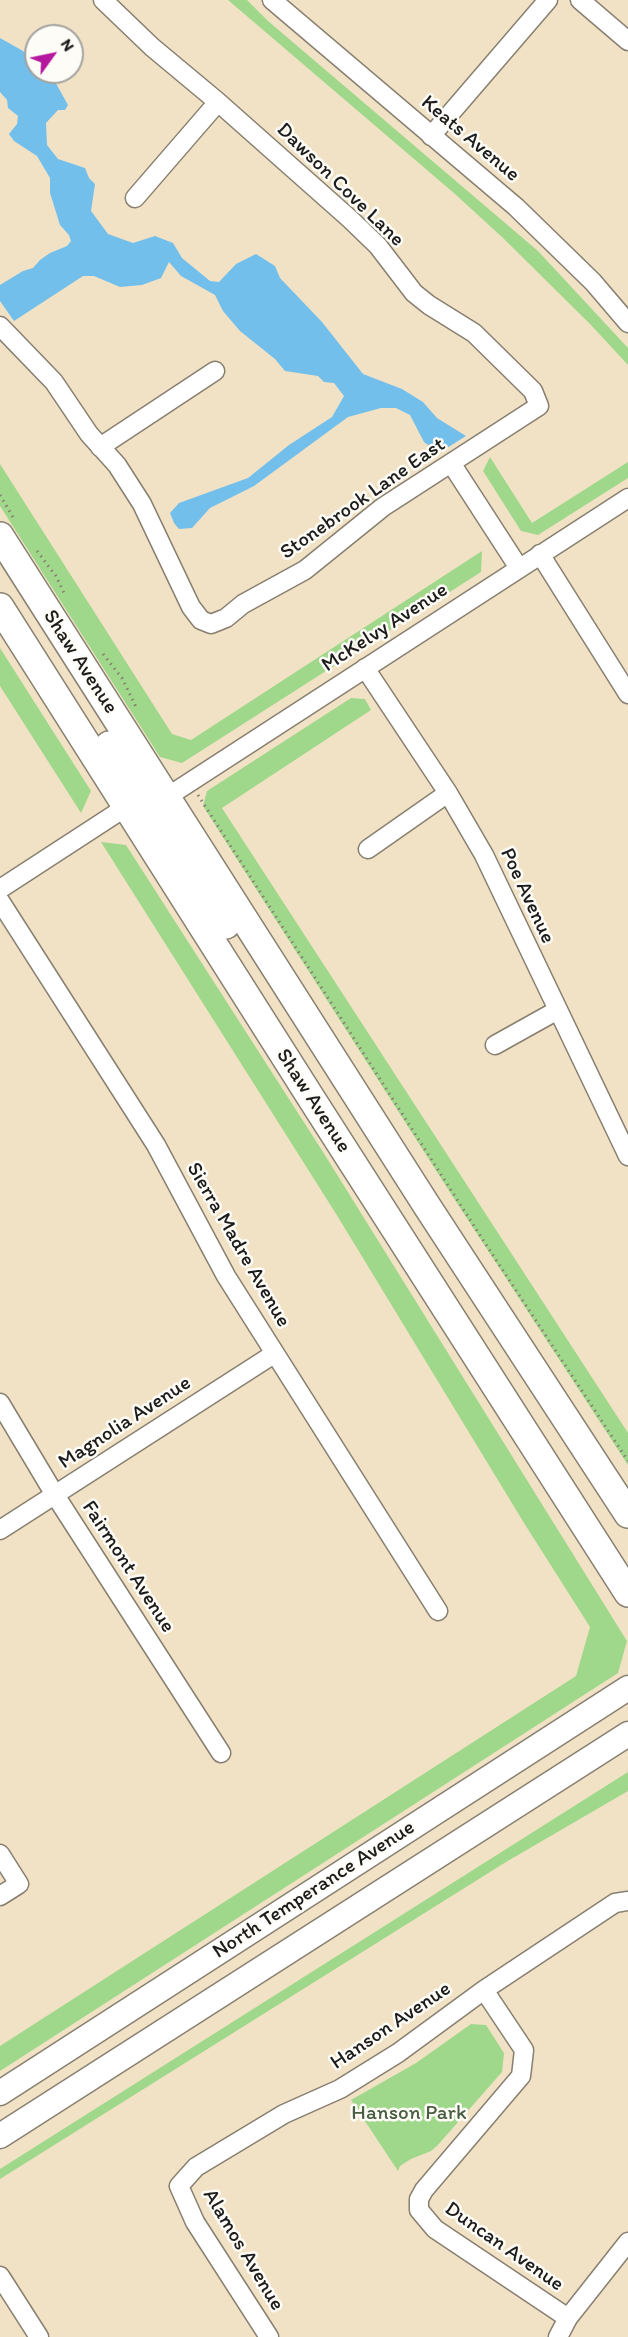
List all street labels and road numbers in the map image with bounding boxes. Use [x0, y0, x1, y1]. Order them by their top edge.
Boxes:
street label: Keats Avenue [415, 90, 525, 188]
street label: Dawson Cove Lane [271, 118, 409, 252]
street label: Stonebrook Lane East [276, 433, 450, 565]
street label: McKelvy Avenue [317, 578, 453, 678]
street label: Shaw Avenue [37, 605, 123, 719]
street label: Poe Avenue [494, 844, 560, 948]
street label: Shaw Avenue [270, 1044, 356, 1158]
street label: Sierra Madre Avenue [180, 1158, 296, 1332]
street label: Magnolia Avenue [54, 1371, 196, 1475]
street label: Fairmont Avenue [76, 1496, 180, 1638]
street label: North Temperance Avenue [208, 1815, 420, 1965]
street label: Hanson Avenue [326, 1977, 456, 2075]
street label: Alamos Avenue [197, 2184, 289, 2316]
street label: Duncan Avenue [440, 2197, 568, 2297]

